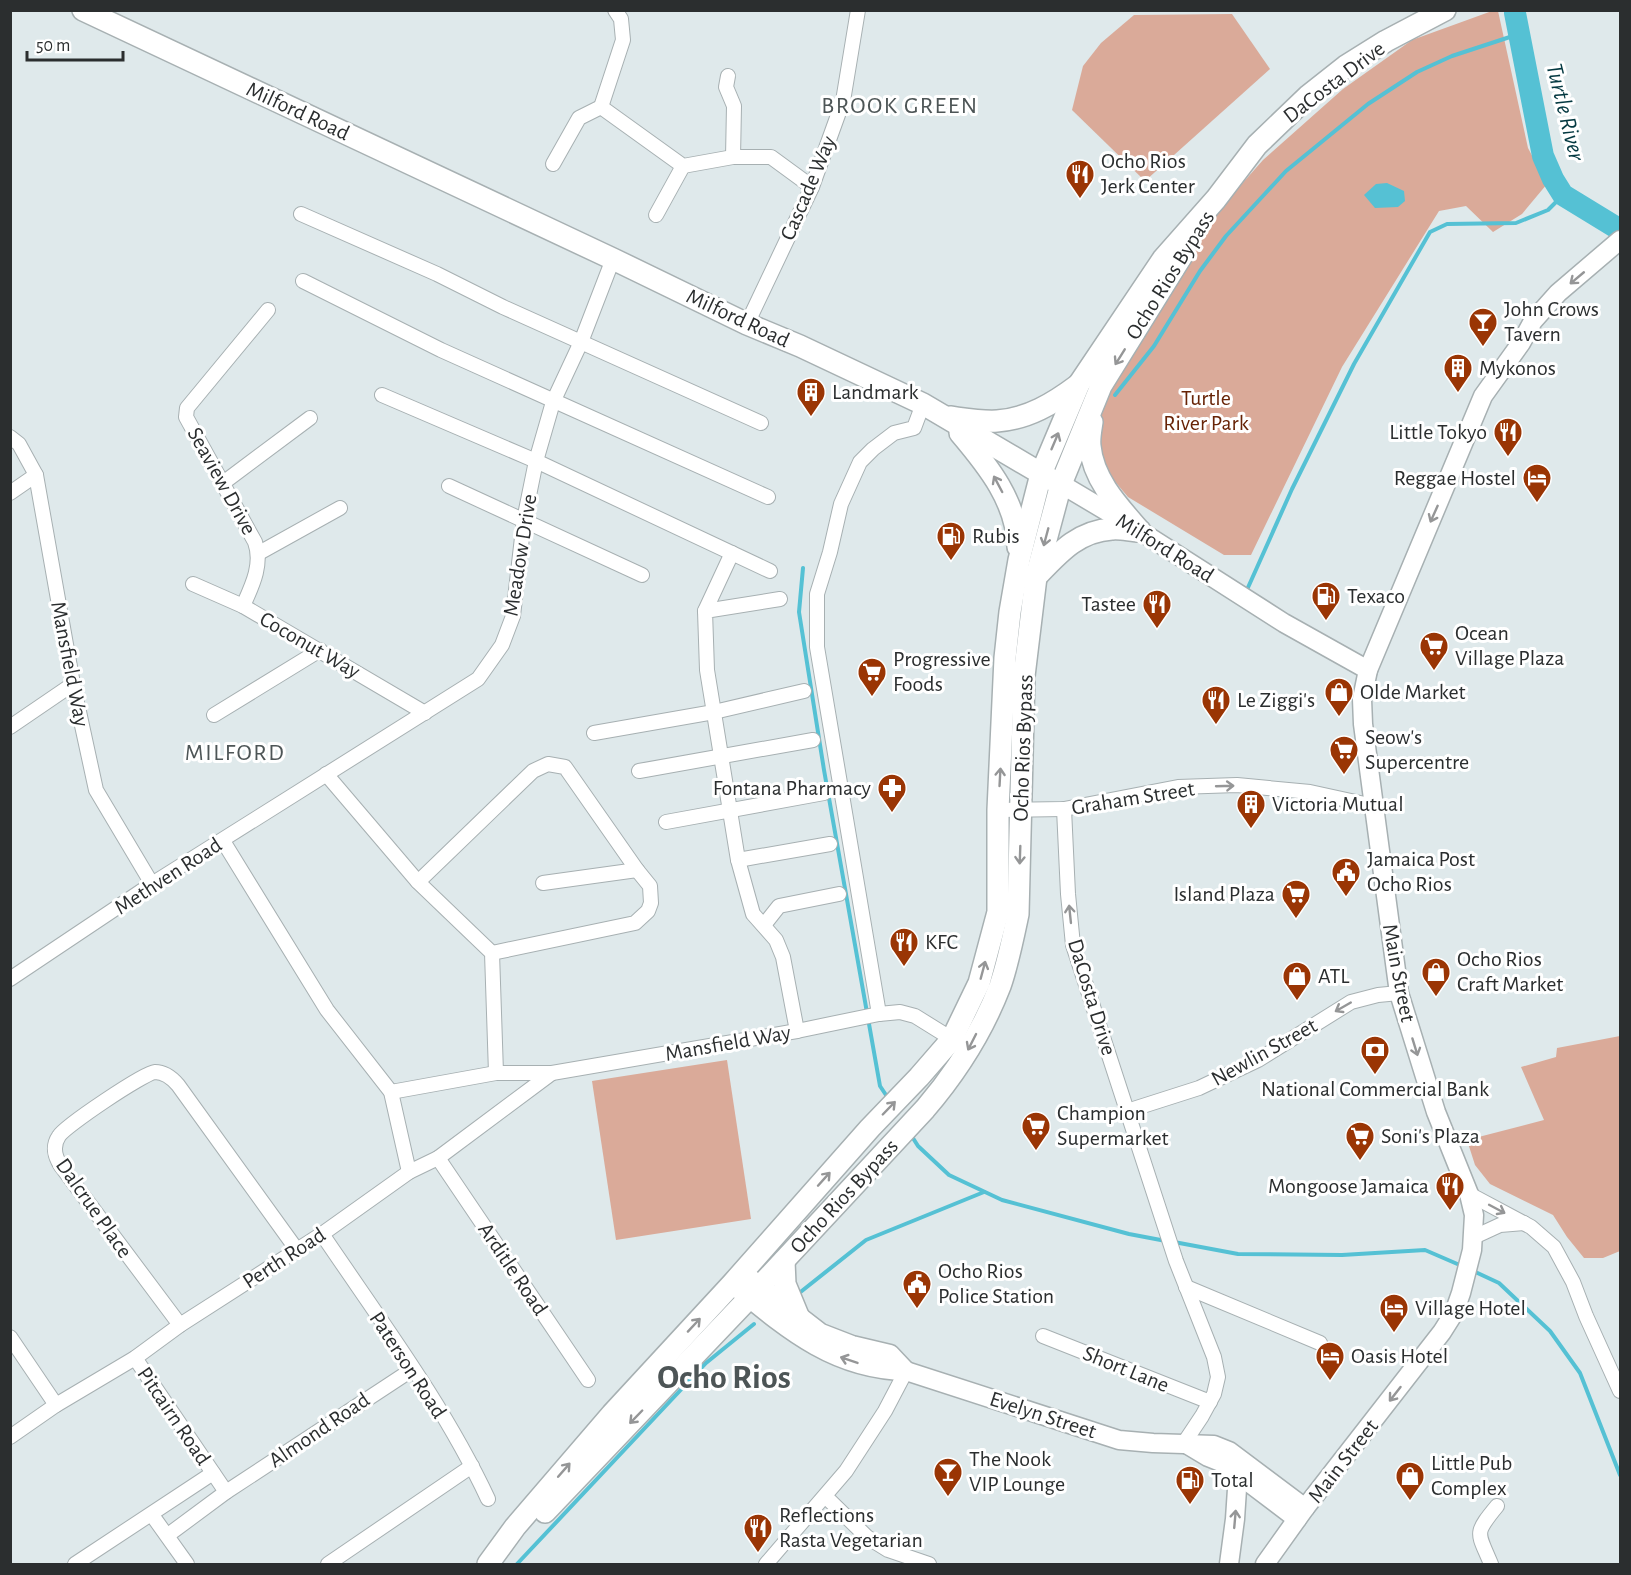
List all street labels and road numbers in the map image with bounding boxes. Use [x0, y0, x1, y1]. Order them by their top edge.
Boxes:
street label: DaCosta Drive [1279, 37, 1389, 127]
street label: Milford Road [243, 78, 353, 144]
street label: Cascade Way [776, 132, 840, 243]
street label: Ocho Rios Bypass [1122, 207, 1218, 343]
street label: Milford Road [683, 285, 793, 351]
street label: Seaview Drive [184, 424, 260, 538]
street label: Meadow Drive [499, 492, 541, 618]
street label: Milford Road [1112, 509, 1218, 587]
street label: Mansfield Way [47, 600, 93, 729]
street label: Coconut Way [256, 608, 364, 683]
street label: Ocho Rios Bypass [1009, 674, 1037, 822]
street label: Graham Street [1070, 777, 1196, 819]
street label: Methven Road [110, 833, 226, 919]
street label: Main Street [1379, 922, 1419, 1024]
street label: DaCosta Drive [1064, 936, 1120, 1058]
street label: Newlin Street [1207, 1014, 1321, 1090]
street label: Mansfield Way [663, 1021, 793, 1065]
street label: Ocho Rios Bypass [786, 1135, 902, 1257]
street label: Dalcrue Place [52, 1154, 136, 1262]
street label: Arditle Road [474, 1219, 552, 1319]
street label: Perth Road [239, 1223, 329, 1293]
street label: Paterson Road [365, 1308, 451, 1422]
street label: Short Lane [1080, 1342, 1172, 1396]
street label: Pitcairn Road [133, 1363, 215, 1469]
street label: Evelyn Street [987, 1387, 1099, 1443]
street label: Almond Road [265, 1388, 373, 1472]
street label: Main Street [1304, 1415, 1382, 1507]

